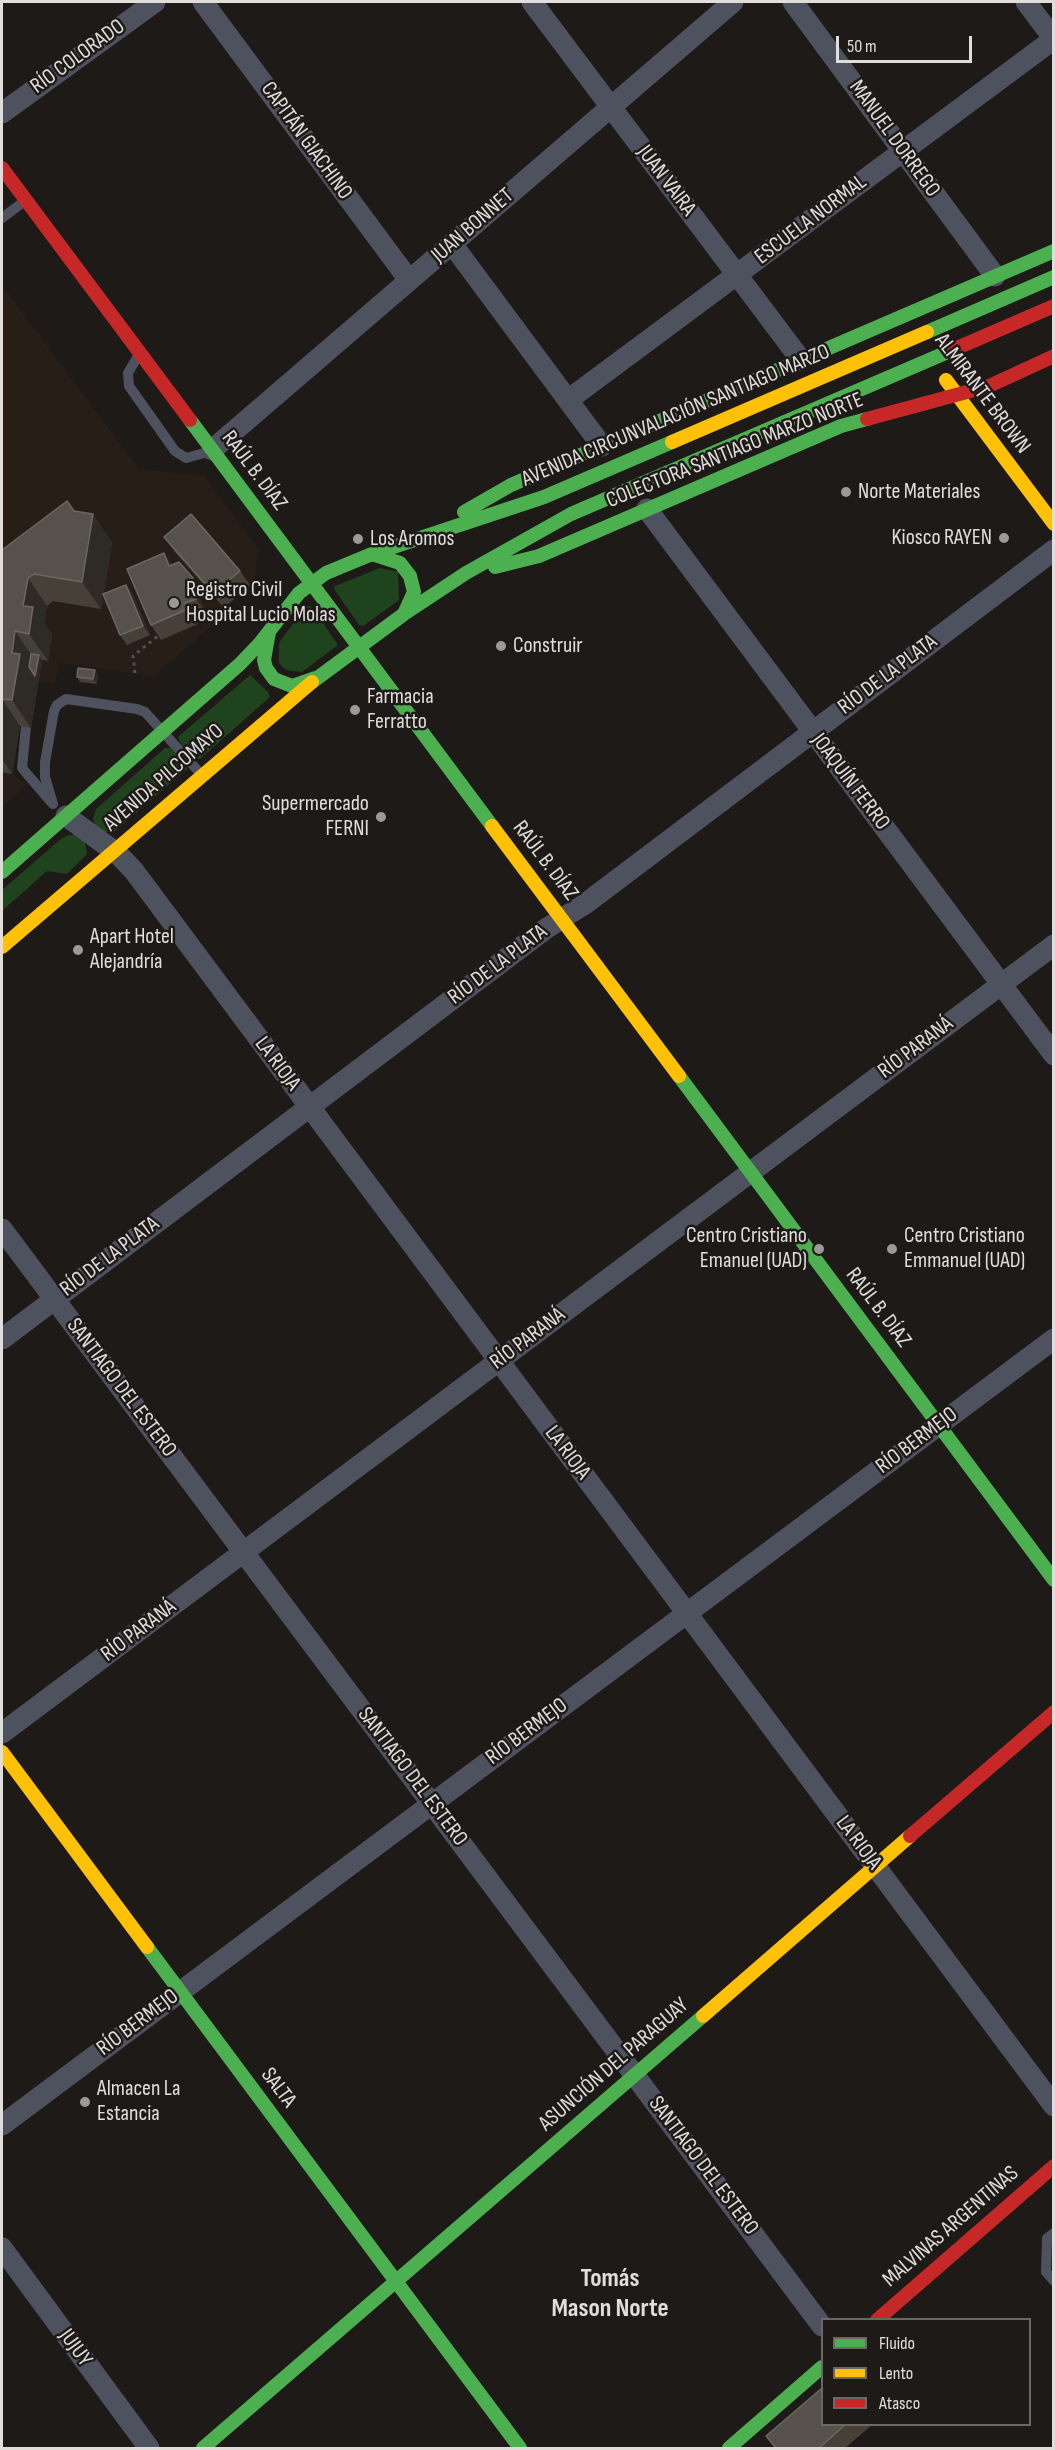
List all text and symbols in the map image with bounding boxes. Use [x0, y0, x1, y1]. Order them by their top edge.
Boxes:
street label: RÍO COLORADO [26, 14, 130, 100]
scale bar [839, 24, 976, 62]
text: 50 m [847, 36, 877, 57]
street label: MANUEL DORREGO [843, 75, 945, 203]
street label: CAPITÁN GIACHINO [254, 77, 358, 205]
street label: JUAN VAIRA [631, 140, 701, 222]
street label: ESCUELA NORMAL [750, 169, 872, 271]
street label: JUAN BONNET [426, 183, 520, 269]
street label: ALMIRANTE BROWN [928, 329, 1036, 459]
street label: AVENIDA CIRCUNVALACIÓN SANTIAGO MARZO [518, 339, 834, 493]
street label: COLECTORA SANTIAGO MARZO NORTE [603, 387, 867, 515]
street label: RAÚL B. DÍAZ [215, 426, 293, 516]
place label: Norte Materiales [858, 479, 980, 505]
marker: Norte Materiales [839, 485, 853, 499]
place label: Kiosco RAYEN [892, 525, 992, 551]
place label: Los Aromos [370, 526, 455, 552]
marker: Kiosco RAYEN [997, 531, 1011, 545]
marker: Los Aromos [351, 532, 365, 546]
place label: Registro Civil Hospital Lucio Molas [186, 577, 336, 628]
marker: Registro Civil Hospital Lucio Molas [167, 596, 181, 610]
street label: RÍO DE LA PLATA [833, 629, 943, 721]
place label: Construir [513, 633, 583, 659]
marker: Construir [494, 639, 508, 653]
place label: Farmacia Ferratto [367, 684, 434, 736]
marker: Farmacia Ferratto [348, 703, 362, 717]
street label: AVENIDA PILCOMAYO [98, 719, 230, 837]
street label: JOAQUÍN FERRO [805, 728, 895, 836]
place label: Supermercado FERNI [262, 791, 369, 842]
marker: Supermercado FERNI [374, 810, 388, 824]
street label: RAÚL B. DÍAZ [506, 816, 584, 906]
street label: RÍO DE LA PLATA [443, 919, 553, 1011]
place label: Apart Hotel Alejandría [90, 924, 174, 975]
marker: Apart Hotel Alejandría [71, 943, 85, 957]
street label: RÍO PARANÁ [873, 1011, 959, 1085]
street label: LA RIOJA [248, 1032, 306, 1096]
street label: RÍO DE LA PLATA [55, 1211, 165, 1303]
place label: Centro Cristiano Emanuel (UAD) [686, 1223, 807, 1274]
place label: Centro Cristiano Emmanuel (UAD) [904, 1223, 1025, 1274]
marker: Centro Cristiano Emanuel (UAD) [812, 1242, 826, 1256]
marker: Centro Cristiano Emmanuel (UAD) [885, 1242, 899, 1256]
street label: RAÚL B. DÍAZ [839, 1263, 917, 1353]
street label: RÍO PARANÁ [485, 1302, 571, 1376]
street label: SANTIAGO DEL ESTERO [60, 1313, 182, 1463]
street label: RÍO BERMEJO [871, 1402, 963, 1480]
street label: LA RIOJA [538, 1421, 596, 1485]
street label: RÍO PARANÁ [96, 1594, 182, 1668]
street label: RÍO BERMEJO [481, 1693, 573, 1771]
street label: SANTIAGO DEL ESTERO [351, 1702, 473, 1852]
street label: LA RIOJA [829, 1811, 887, 1875]
street label: RÍO BERMEJO [92, 1984, 184, 2062]
street label: ASUNCIÓN DEL PARAGUAY [534, 1993, 694, 2137]
street label: SALTA [255, 2063, 301, 2113]
place label: Almacen La Estancia [97, 2076, 180, 2128]
street label: SANTIAGO DEL ESTERO [642, 2091, 764, 2241]
marker: Almacen La Estancia [78, 2095, 92, 2109]
street label: MALVINAS ARGENTINAS [878, 2161, 1024, 2293]
district label: Tomás Mason Norte [551, 2263, 669, 2324]
legend [821, 2318, 1031, 2426]
street label: JUJUY [53, 2324, 97, 2372]
text: Fluido [879, 2333, 915, 2354]
text: Lento [879, 2363, 913, 2384]
text: Atasco [879, 2393, 920, 2414]

